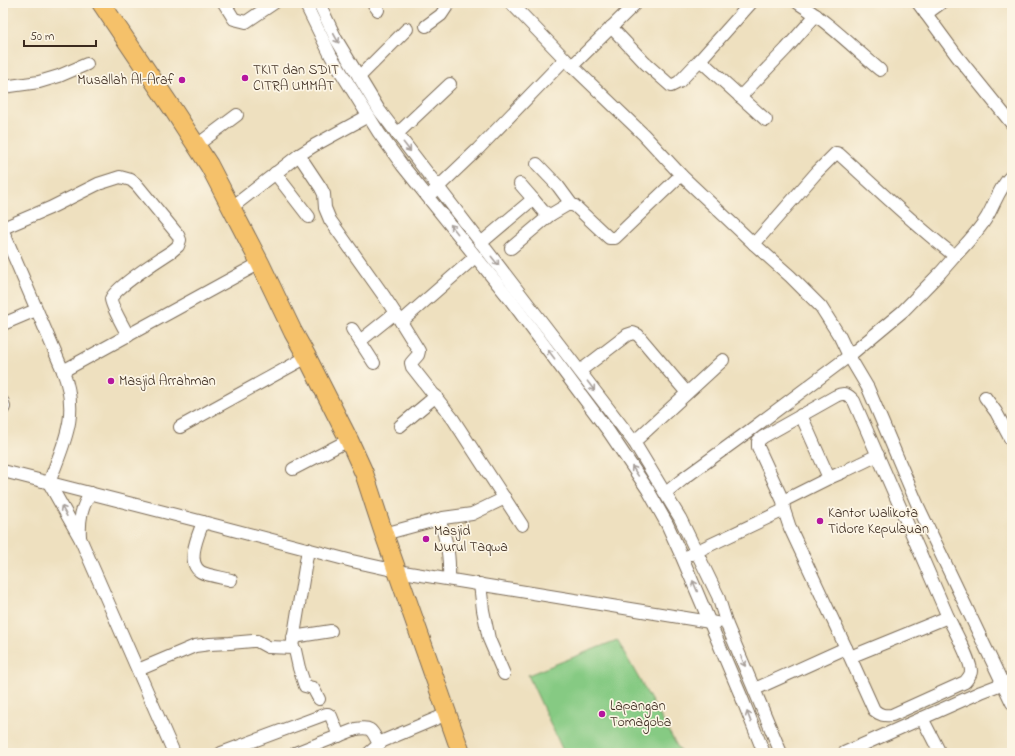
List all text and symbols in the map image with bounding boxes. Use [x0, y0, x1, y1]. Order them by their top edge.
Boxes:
scale bar [24, 22, 96, 48]
text: 50 m [30, 28, 54, 46]
one-way arrow [333, 32, 340, 44]
place label: TKIT dan SDIT CITRA UMMAT [253, 60, 339, 97]
place label: Musallah Al-Araf [77, 70, 175, 91]
marker: TKIT dan SDIT CITRA UMMAT [240, 73, 250, 83]
marker: Musallah Al-Araf [177, 75, 187, 85]
one-way arrow [403, 141, 411, 152]
one-way arrow [449, 224, 458, 235]
one-way arrow [490, 255, 499, 266]
one-way arrow [546, 349, 555, 360]
place label: Masjid Arrahman [119, 371, 216, 392]
marker: Masjid Arrahman [106, 376, 116, 386]
one-way arrow [587, 380, 596, 391]
one-way arrow [631, 466, 639, 477]
place label: Kantor Walikota Tidore Kepulauan [828, 503, 929, 540]
one-way arrow [60, 505, 68, 517]
marker: Kantor Walikota Tidore Kepulauan [815, 516, 825, 526]
place label: Masjid Nurul Taqwa [434, 521, 508, 558]
marker: Masjid Nurul Taqwa [421, 534, 431, 544]
one-way arrow [690, 580, 698, 592]
one-way arrow [739, 654, 747, 666]
place label: Lapangan Tomagoba [610, 696, 671, 734]
marker: Lapangan Tomagoba [597, 709, 607, 719]
one-way arrow [745, 711, 753, 723]

